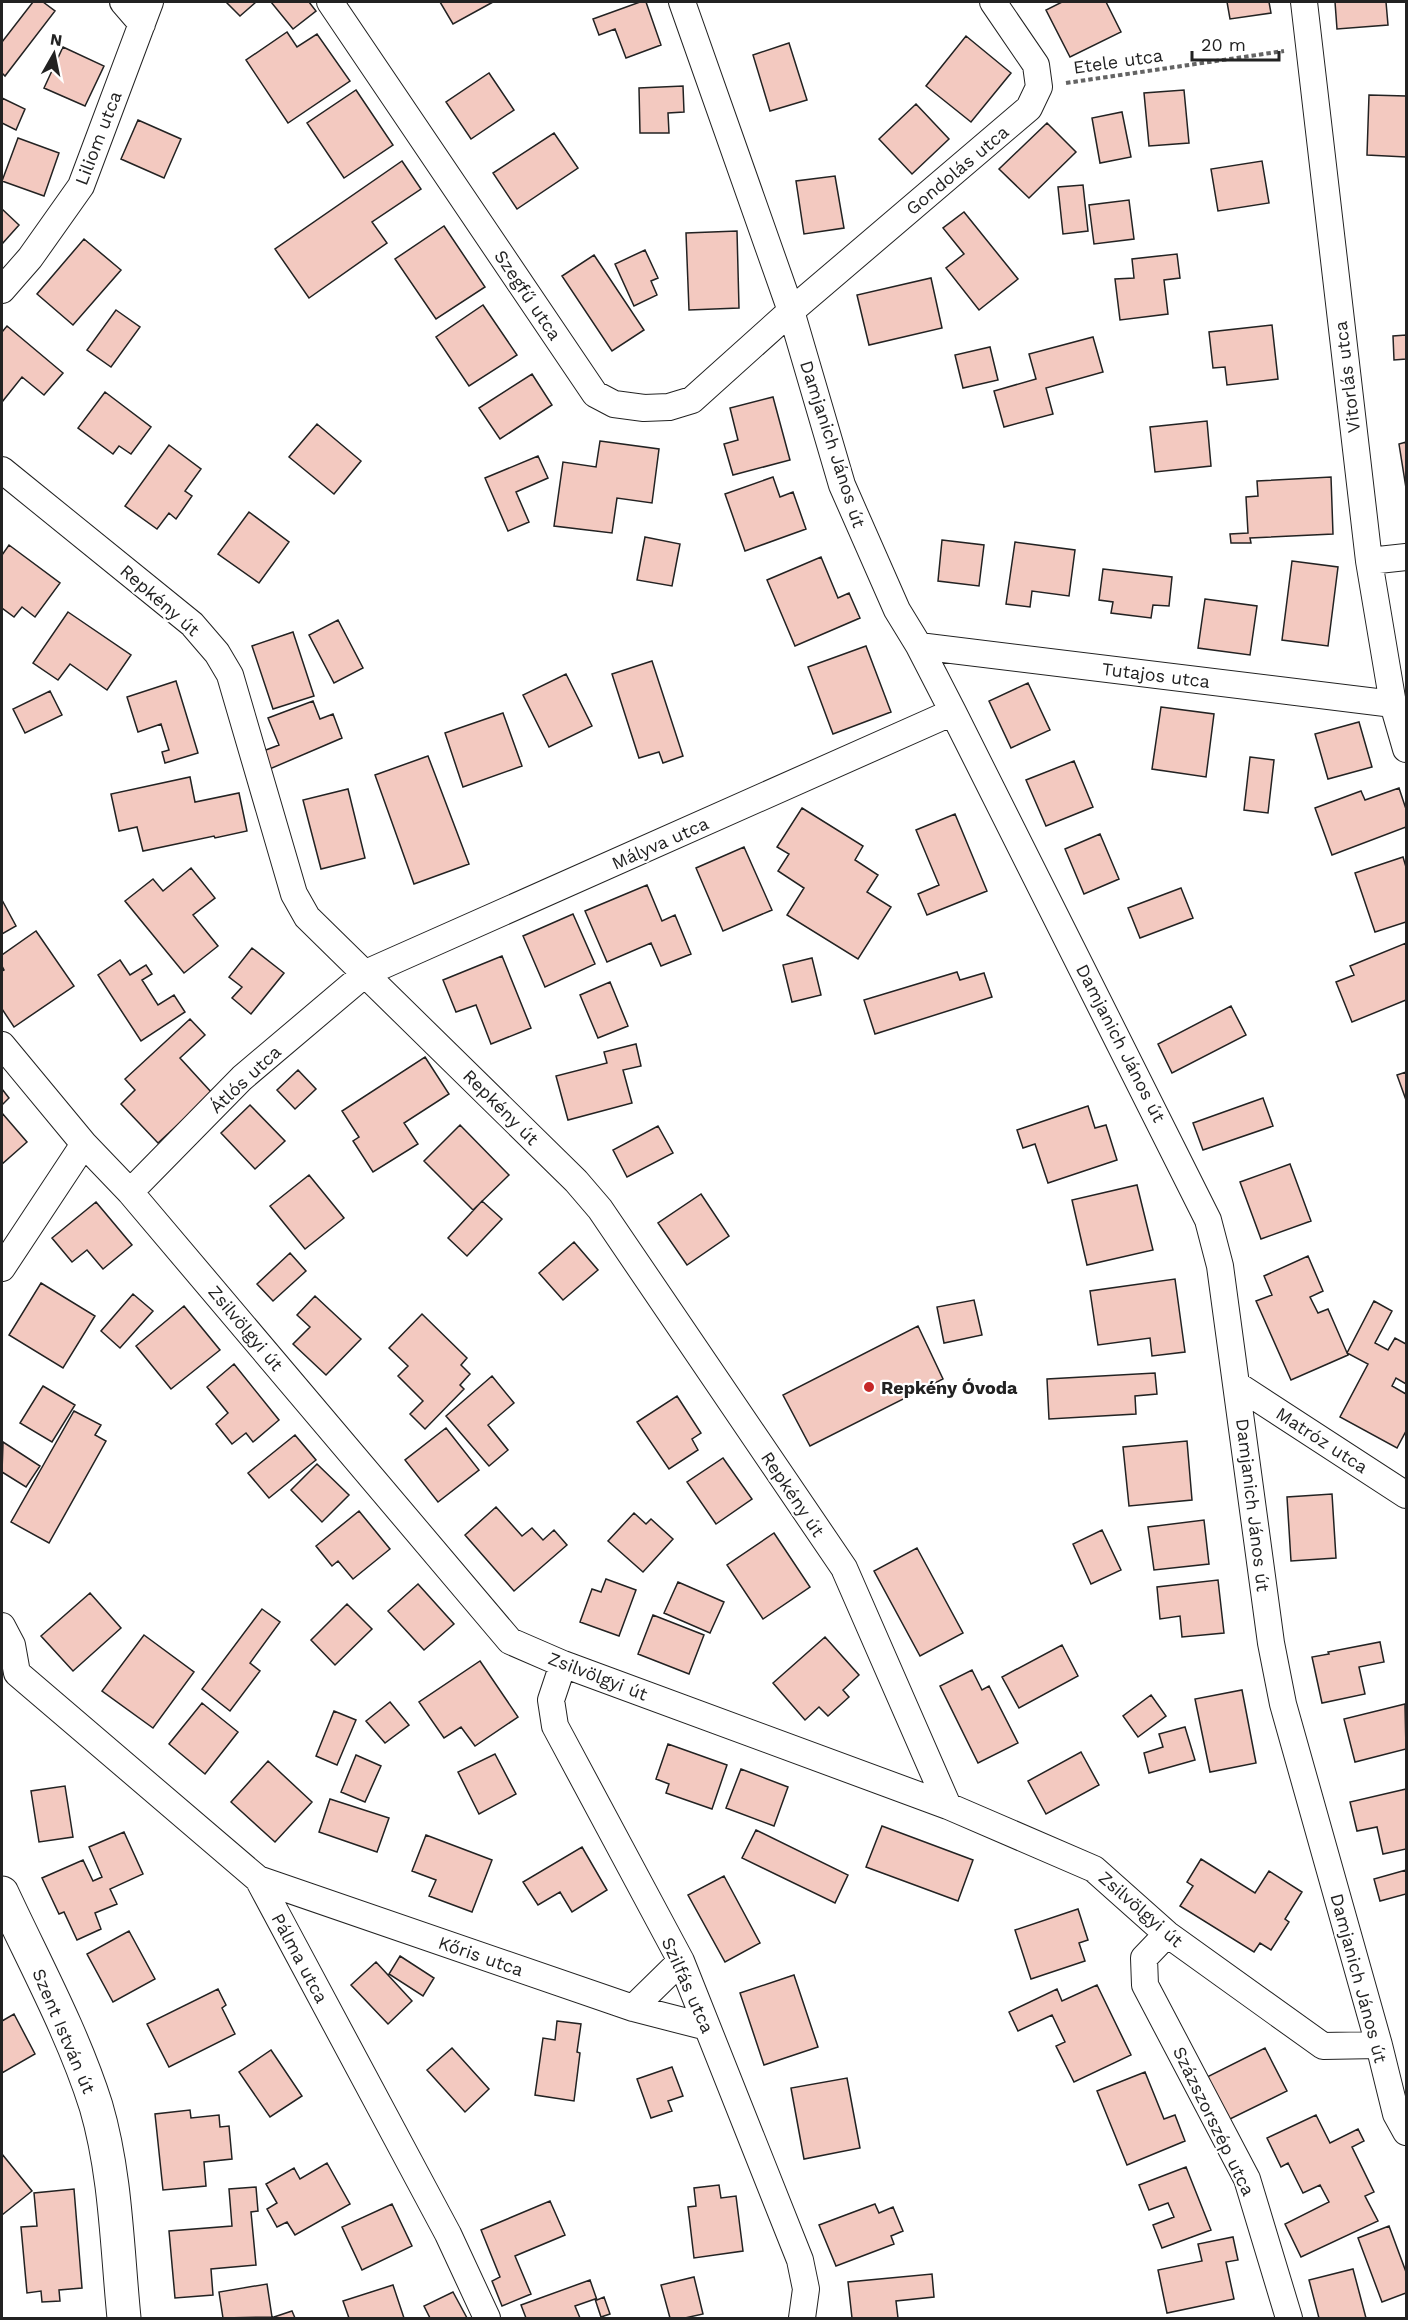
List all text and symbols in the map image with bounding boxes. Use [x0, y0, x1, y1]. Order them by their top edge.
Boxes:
north arrow [24, 24, 84, 84]
scale bar [1192, 24, 1279, 62]
text: N [49, 29, 64, 50]
text: 20 m [1201, 34, 1246, 55]
street label: Etele utca [1072, 44, 1164, 78]
street label: Liliom utca [70, 88, 126, 188]
street label: Gondolás utca [901, 121, 1013, 219]
street label: Szegfű utca [490, 246, 566, 344]
street label: Vitorlás utca [1330, 320, 1364, 434]
street label: Damjanich János út [796, 358, 870, 531]
street label: Repkény út [116, 560, 204, 640]
street label: Tutajos utca [1101, 658, 1211, 692]
street label: Mályva utca [608, 812, 712, 874]
street label: Damjanich János út [1072, 961, 1170, 1126]
street label: Átlós utca [205, 1041, 285, 1117]
street label: Repkény út [459, 1065, 543, 1149]
street label: Zsilvölgyi út [204, 1281, 288, 1375]
place label: Repkény Óvoda [881, 1377, 1018, 1398]
marker: Repkény Óvoda [862, 1380, 876, 1394]
street label: Matróz utca [1272, 1403, 1372, 1477]
street label: Damjanich János út [1232, 1417, 1274, 1593]
street label: Repkény út [757, 1447, 829, 1541]
street label: Zsilvölgyi út [545, 1647, 651, 1705]
street label: Zsilvölgyi út [1095, 1867, 1188, 1952]
street label: Damjanich János út [1326, 1891, 1392, 2065]
street label: Pálma utca [268, 1910, 332, 2006]
street label: Kőris utca [436, 1932, 526, 1980]
street label: Szilfás utca [658, 1934, 718, 2036]
street label: Szent István út [28, 1965, 100, 2097]
street label: Százszorszép utca [1169, 2043, 1259, 2199]

